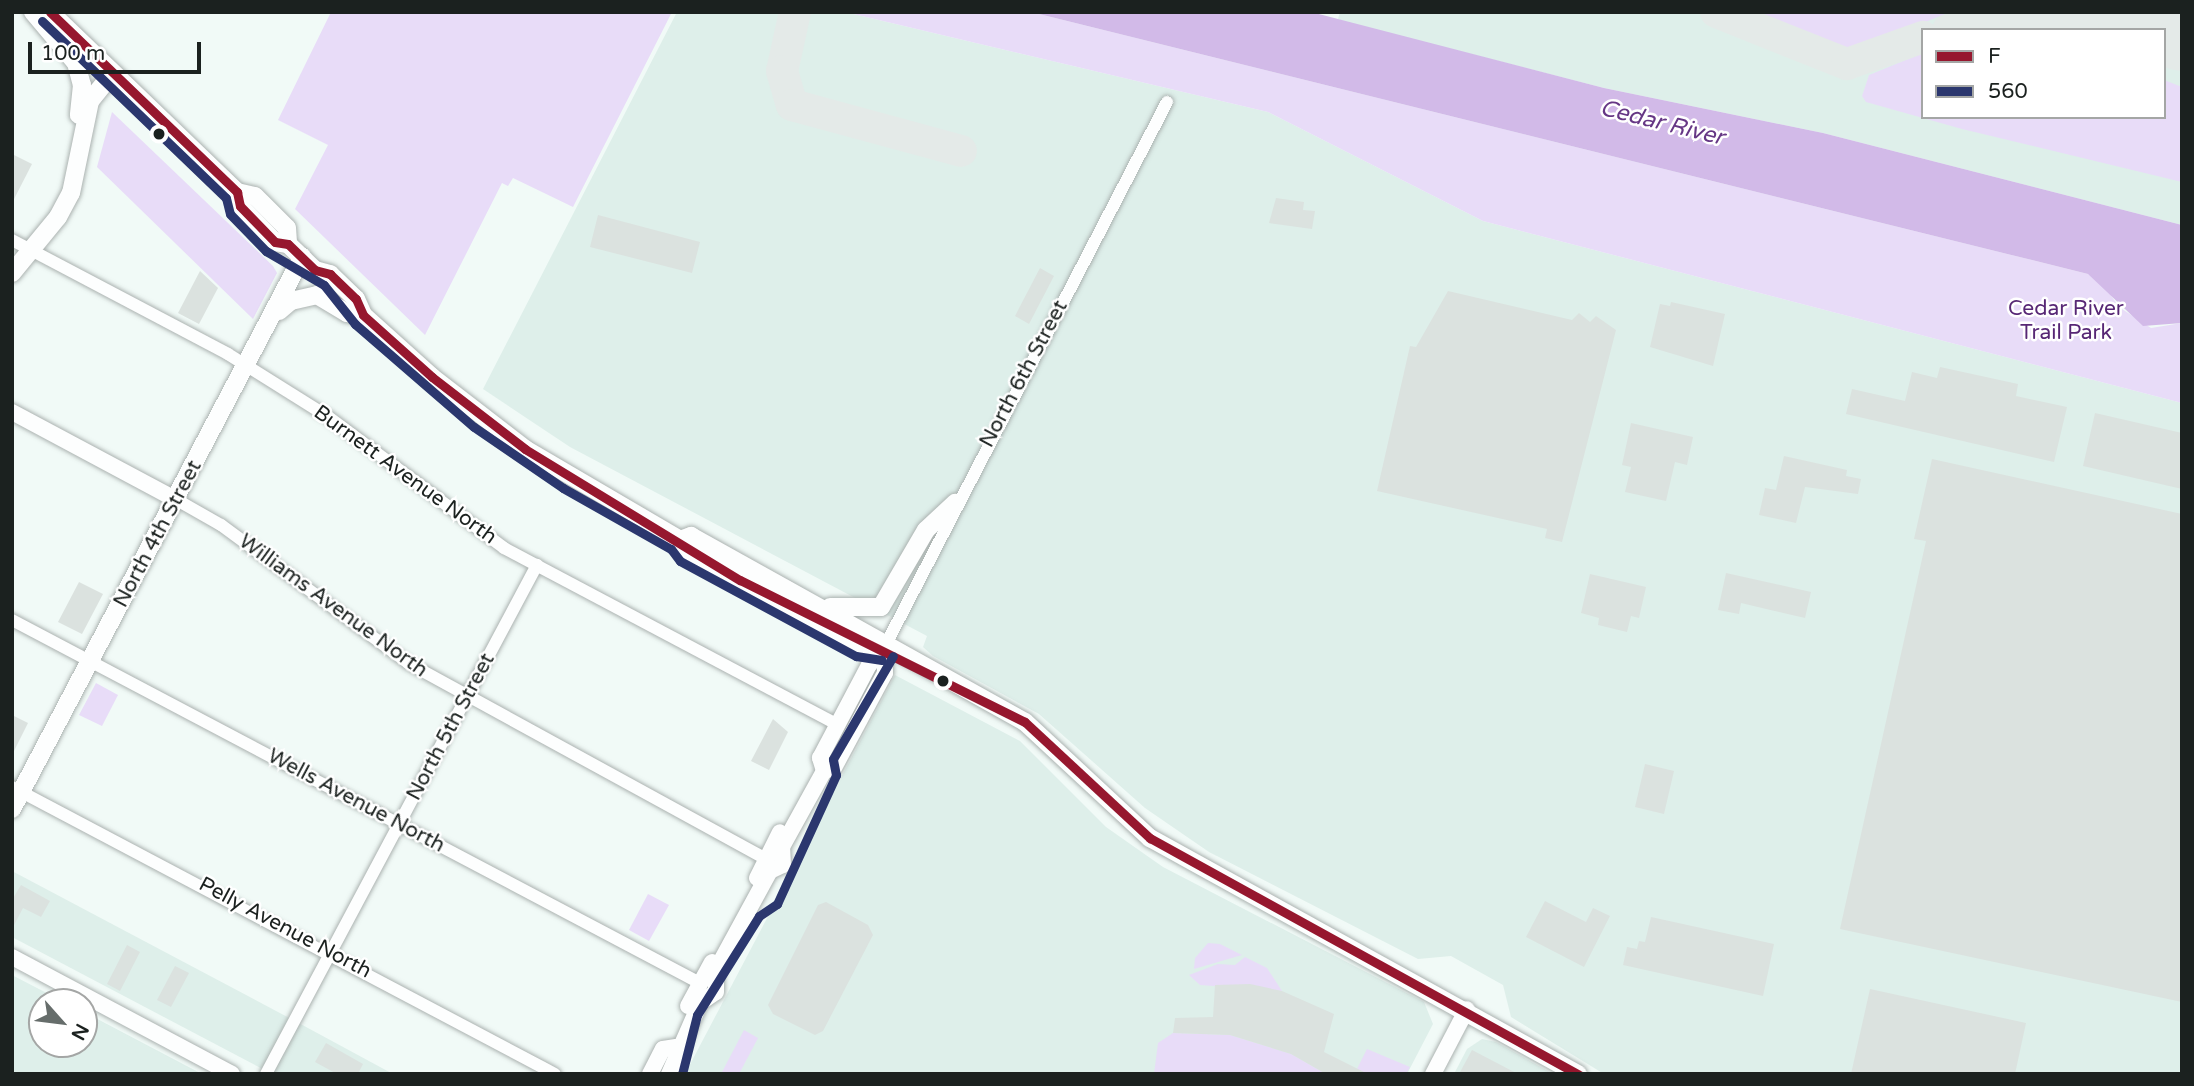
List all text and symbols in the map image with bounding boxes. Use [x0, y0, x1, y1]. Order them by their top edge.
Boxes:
scale bar [32, 28, 205, 72]
legend [1921, 28, 2166, 119]
text: 100 m [41, 41, 105, 66]
text: F [1988, 44, 2001, 69]
text: 560 [1988, 79, 2028, 104]
water label: Cedar River [1597, 94, 1727, 152]
unlabelled marker [152, 127, 166, 141]
street label: North 6th Street [975, 296, 1073, 452]
park label: Cedar River Trail Park [2008, 296, 2124, 346]
street label: Burnett Avenue North [309, 400, 501, 550]
street label: North 4th Street [109, 456, 207, 612]
street label: Williams Avenue North [234, 529, 432, 683]
street label: North 5th Street [402, 649, 500, 805]
unlabelled marker [936, 674, 950, 688]
street label: Wells Avenue North [263, 744, 449, 858]
street label: Pelly Avenue North [194, 872, 376, 984]
north arrow [28, 988, 98, 1058]
text: N [66, 1020, 93, 1044]

